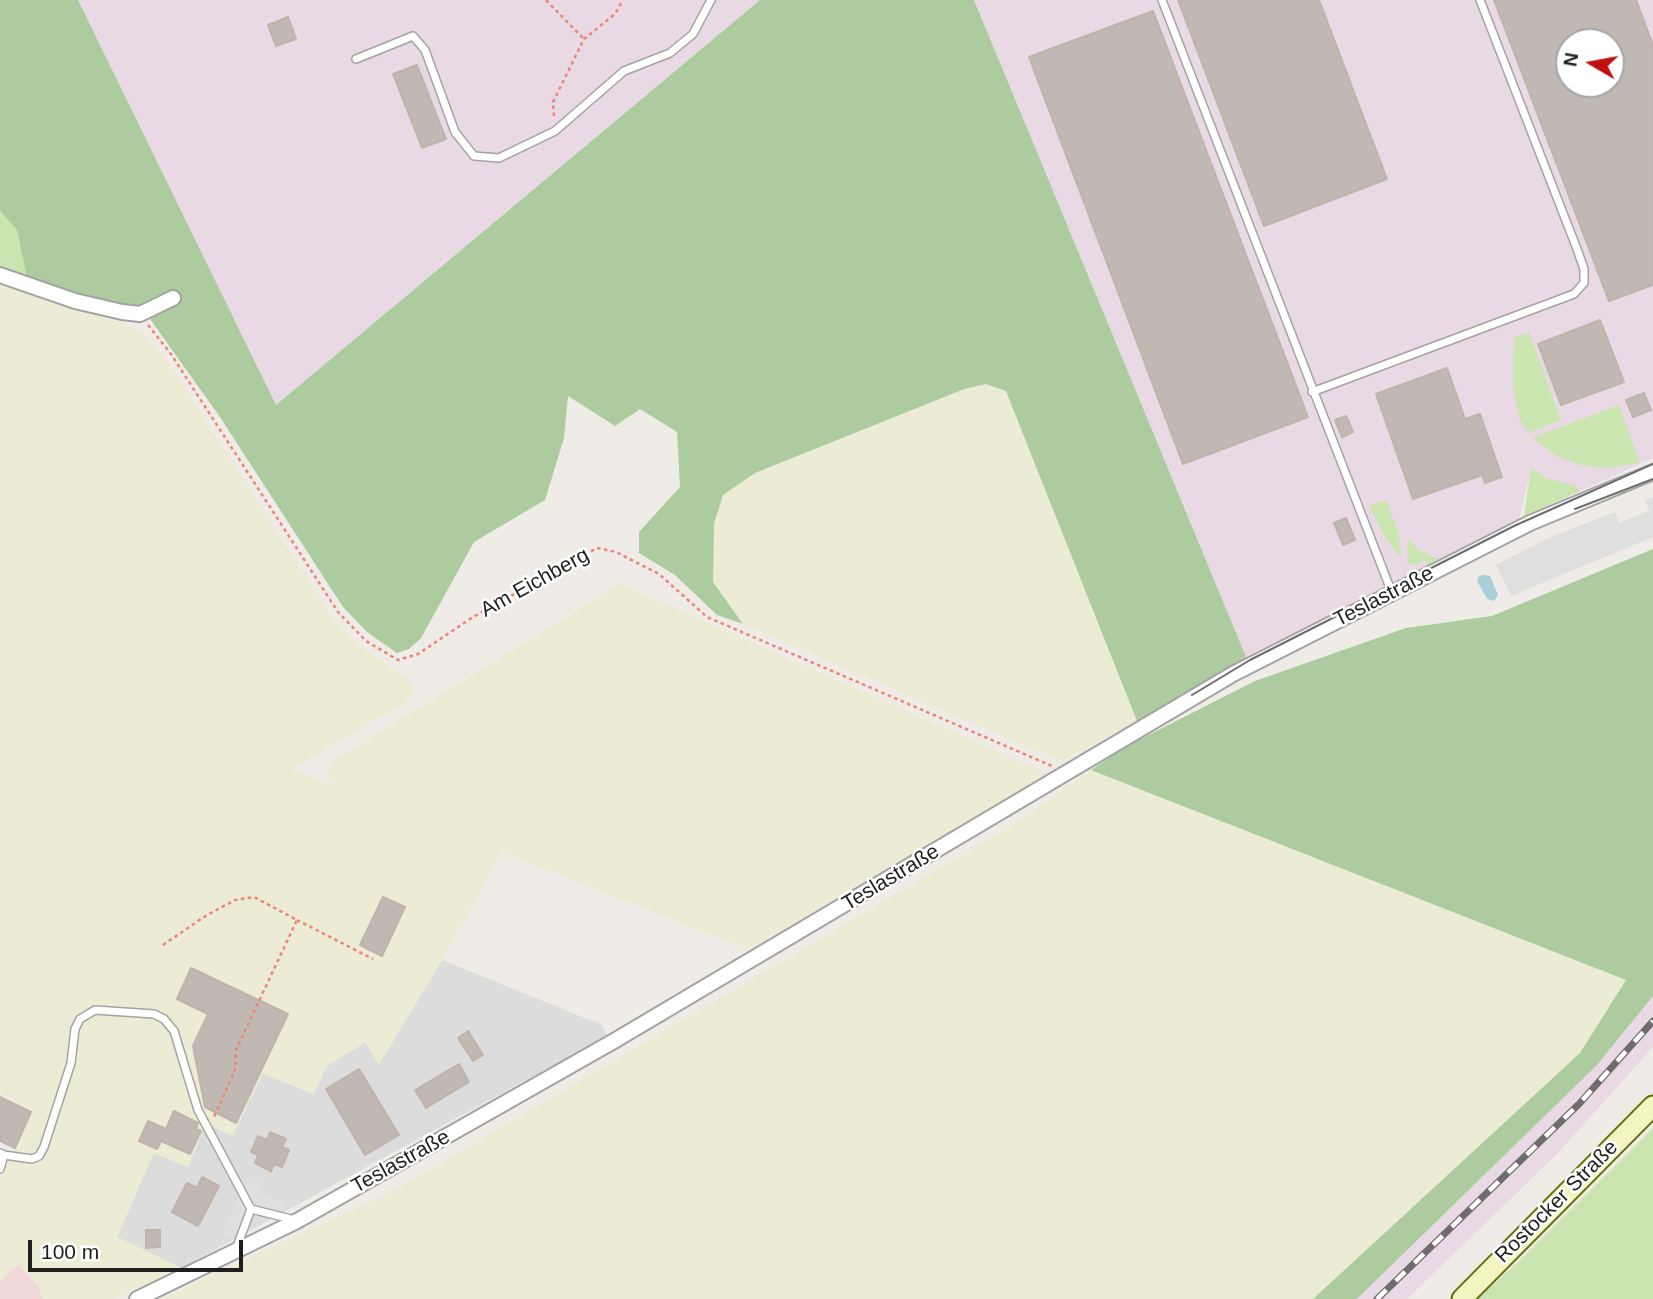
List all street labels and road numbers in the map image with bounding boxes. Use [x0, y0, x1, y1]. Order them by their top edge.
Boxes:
street label: Am Eichberg [476, 543, 594, 623]
street label: Teslastraße [1330, 561, 1438, 633]
street label: Teslastraße [838, 839, 944, 917]
street label: Teslastraße [347, 1125, 455, 1199]
street label: Rostocker Straße [1490, 1135, 1624, 1269]

